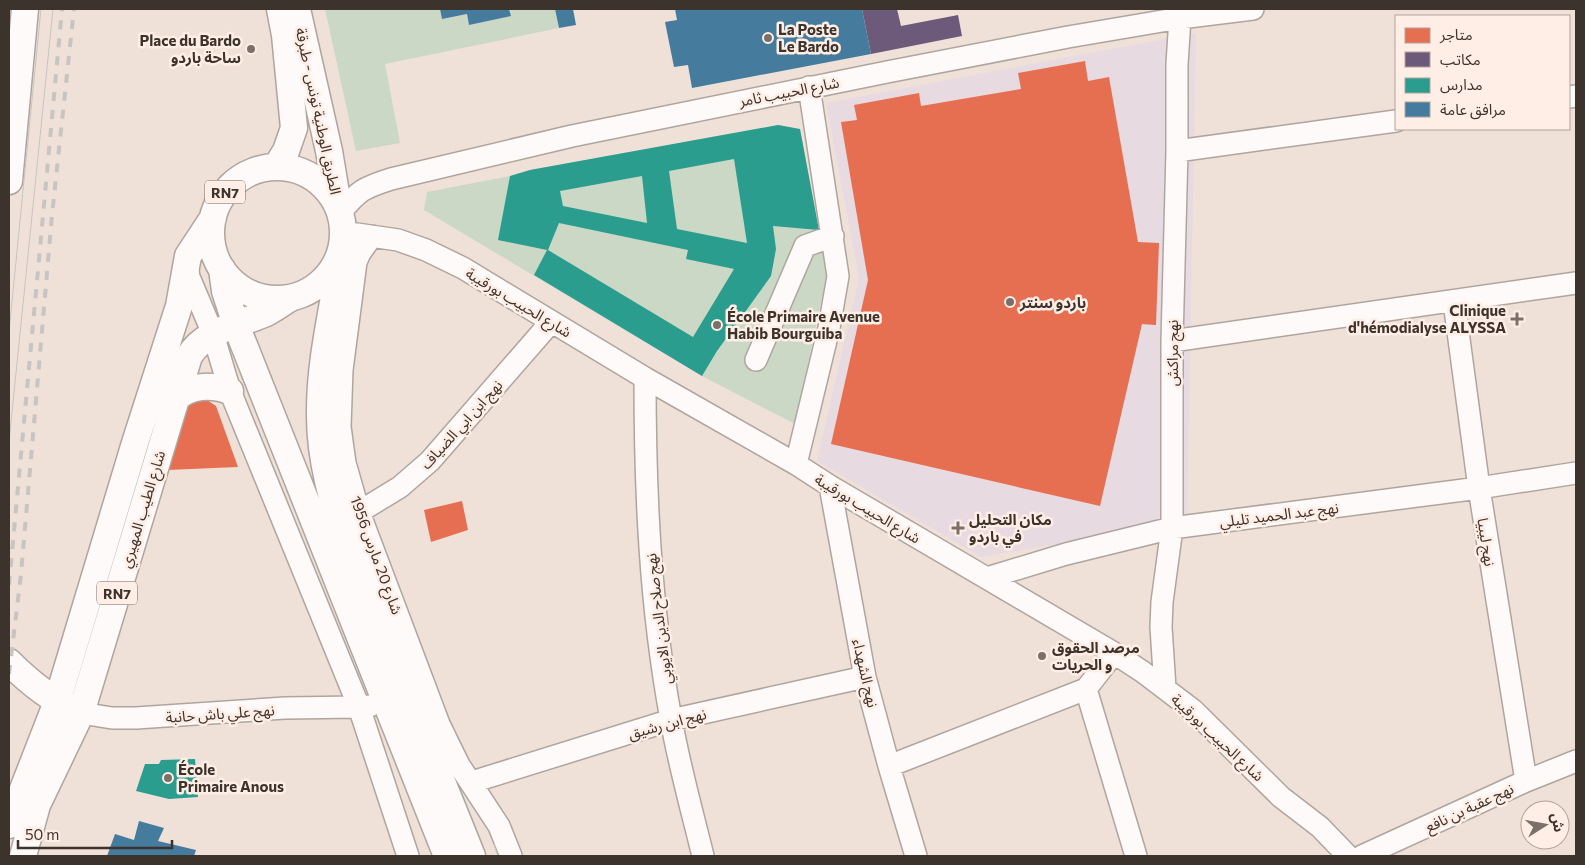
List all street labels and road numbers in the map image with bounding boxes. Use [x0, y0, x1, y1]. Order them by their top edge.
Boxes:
street label: الطريق الوطنية تونس - طبرقة [291, 26, 345, 197]
street label: شارع الحبيب ثامر [736, 72, 842, 114]
road number: RN7 [205, 180, 245, 203]
street label: شارع الحبيب بورقيبة [461, 263, 575, 344]
street label: نهج مراكش [1163, 320, 1185, 386]
street label: نهج ابن ابي الضياف [416, 376, 509, 475]
street label: شارع الطيب المهيري [116, 448, 172, 571]
street label: شارع الحبيب بورقيبة [810, 469, 924, 550]
street label: شارع 20 مارس 1956 [343, 493, 407, 618]
street label: نهج عبد الحميد تليلي [1218, 498, 1340, 534]
street label: نهج ليبيا [1470, 516, 1500, 568]
street label: نهج صلاح الدين الايوبي [641, 552, 679, 686]
road number: RN7 [97, 582, 137, 604]
street label: نهج الشهداء [845, 637, 883, 710]
street label: شارع الحبيب بورقيبة [1165, 689, 1268, 788]
street label: نهج علي باش حانبة [165, 700, 275, 730]
street label: نهج ابن رشيق [626, 704, 709, 746]
street label: نهج عقبة بن نافع [1422, 779, 1518, 839]

